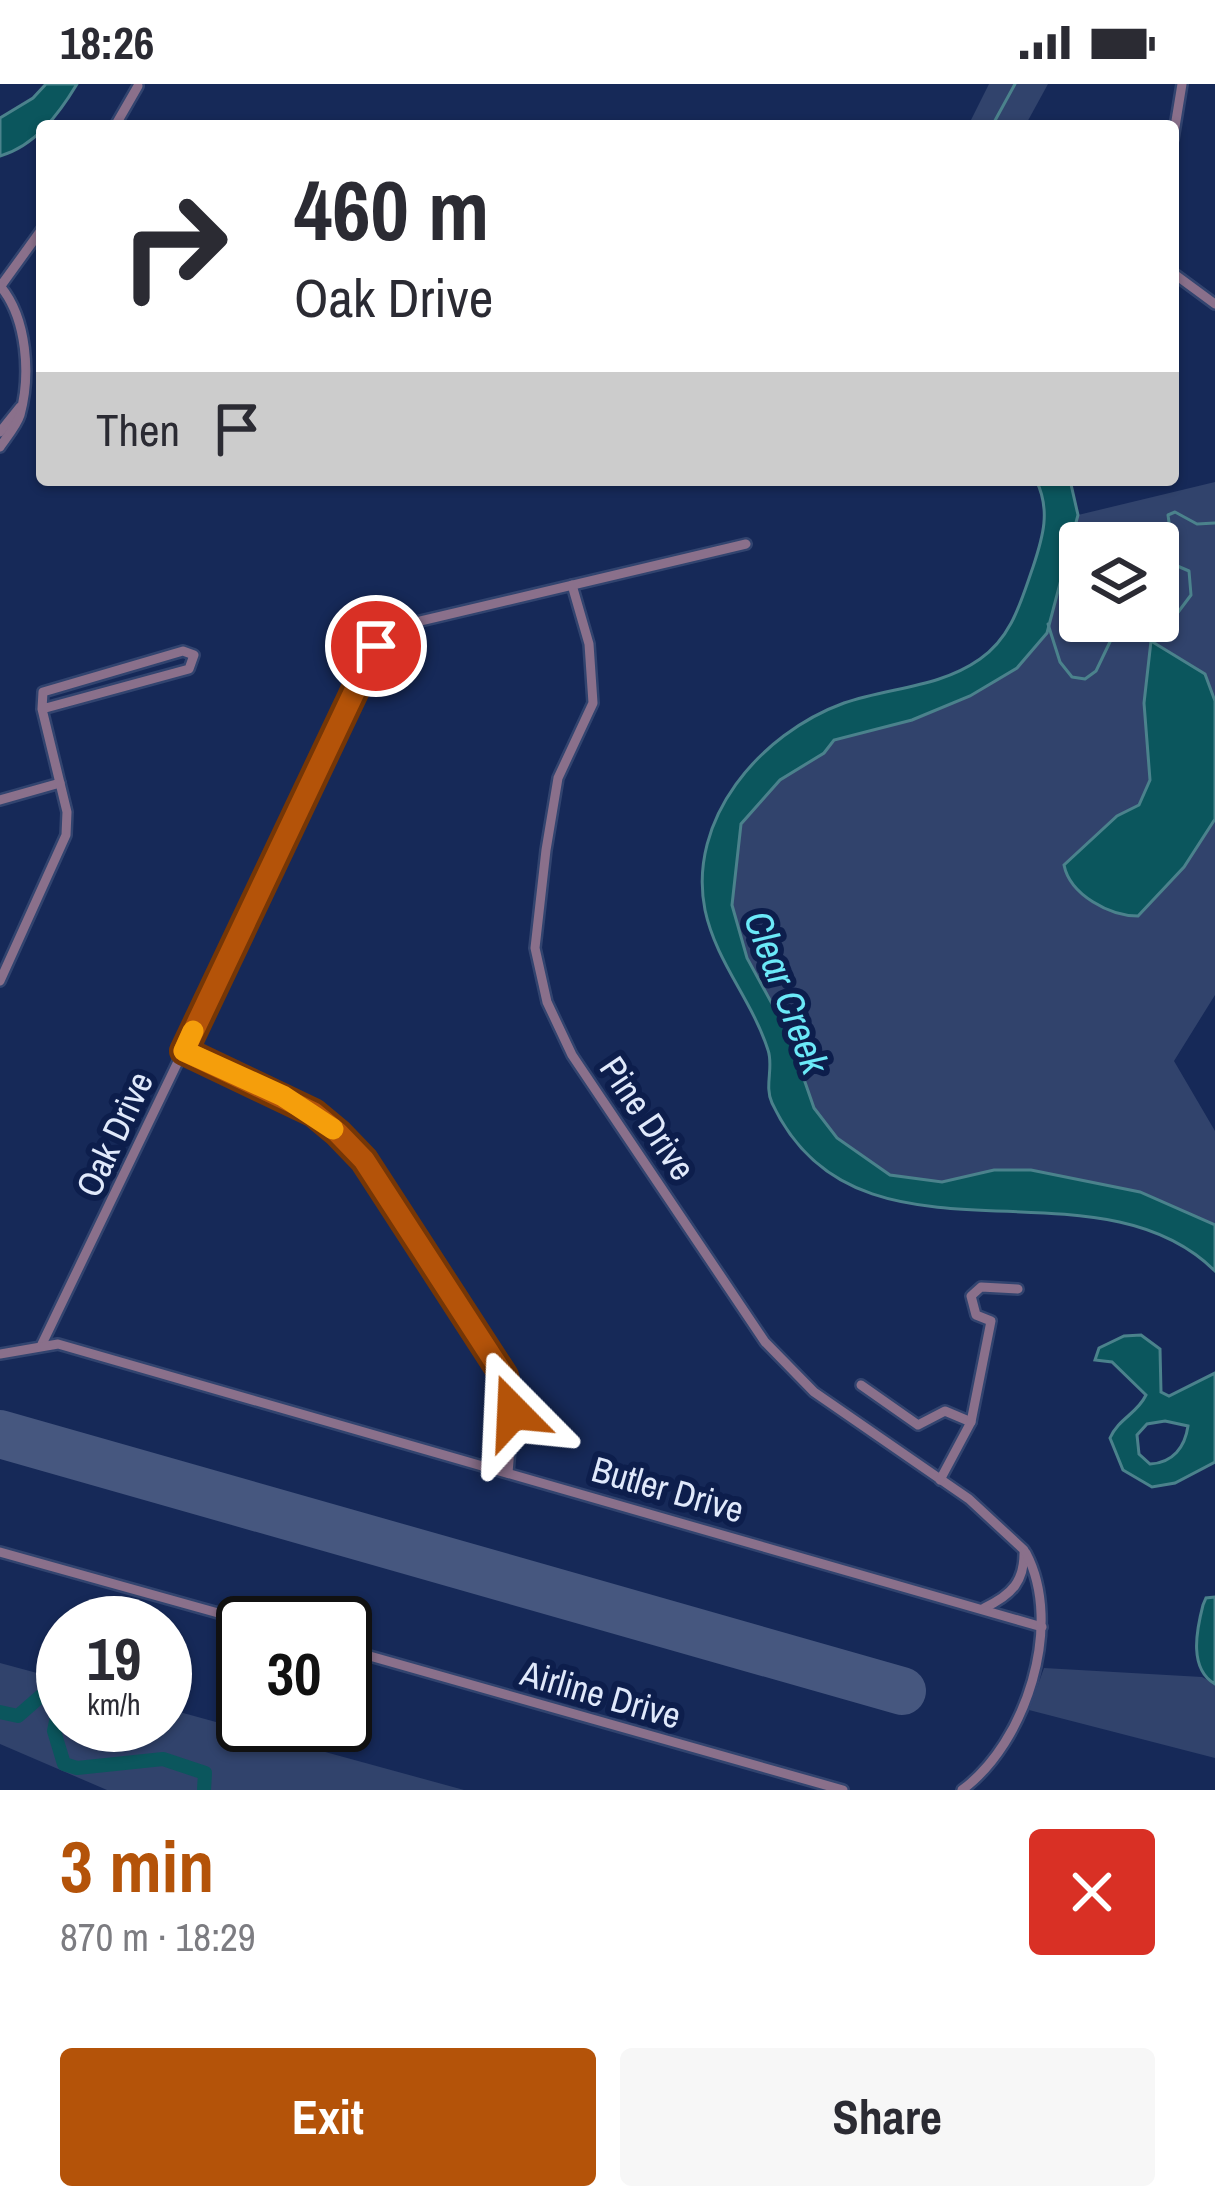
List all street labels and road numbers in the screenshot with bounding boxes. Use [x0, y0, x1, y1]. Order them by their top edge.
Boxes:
street label: Pine Drive [589, 1047, 707, 1189]
street label: Oak Drive [64, 1064, 164, 1204]
street label: Butler Drive [586, 1444, 750, 1534]
street label: Airline Drive [515, 1648, 686, 1740]

